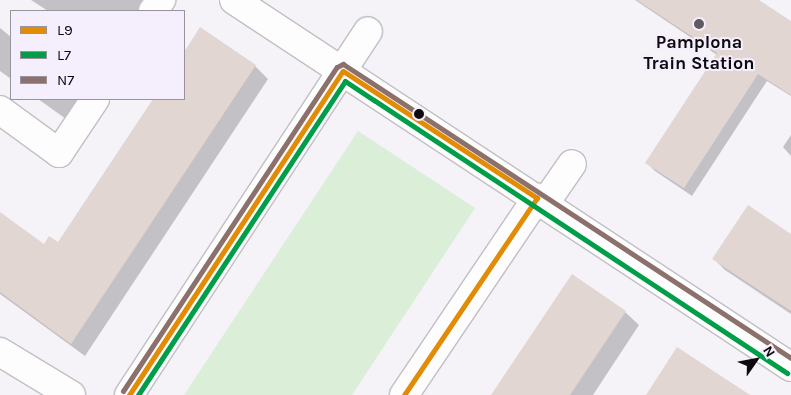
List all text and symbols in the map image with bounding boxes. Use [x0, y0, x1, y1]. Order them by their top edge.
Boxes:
legend [10, 10, 185, 100]
marker: Pamplona Train Station [693, 18, 705, 30]
text: L9 [57, 21, 73, 39]
place label: Pamplona Train Station [644, 32, 754, 74]
text: L7 [57, 46, 71, 64]
text: N7 [57, 71, 74, 89]
unlabelled marker [414, 109, 424, 119]
north arrow [731, 335, 781, 385]
text: N [759, 343, 779, 360]

